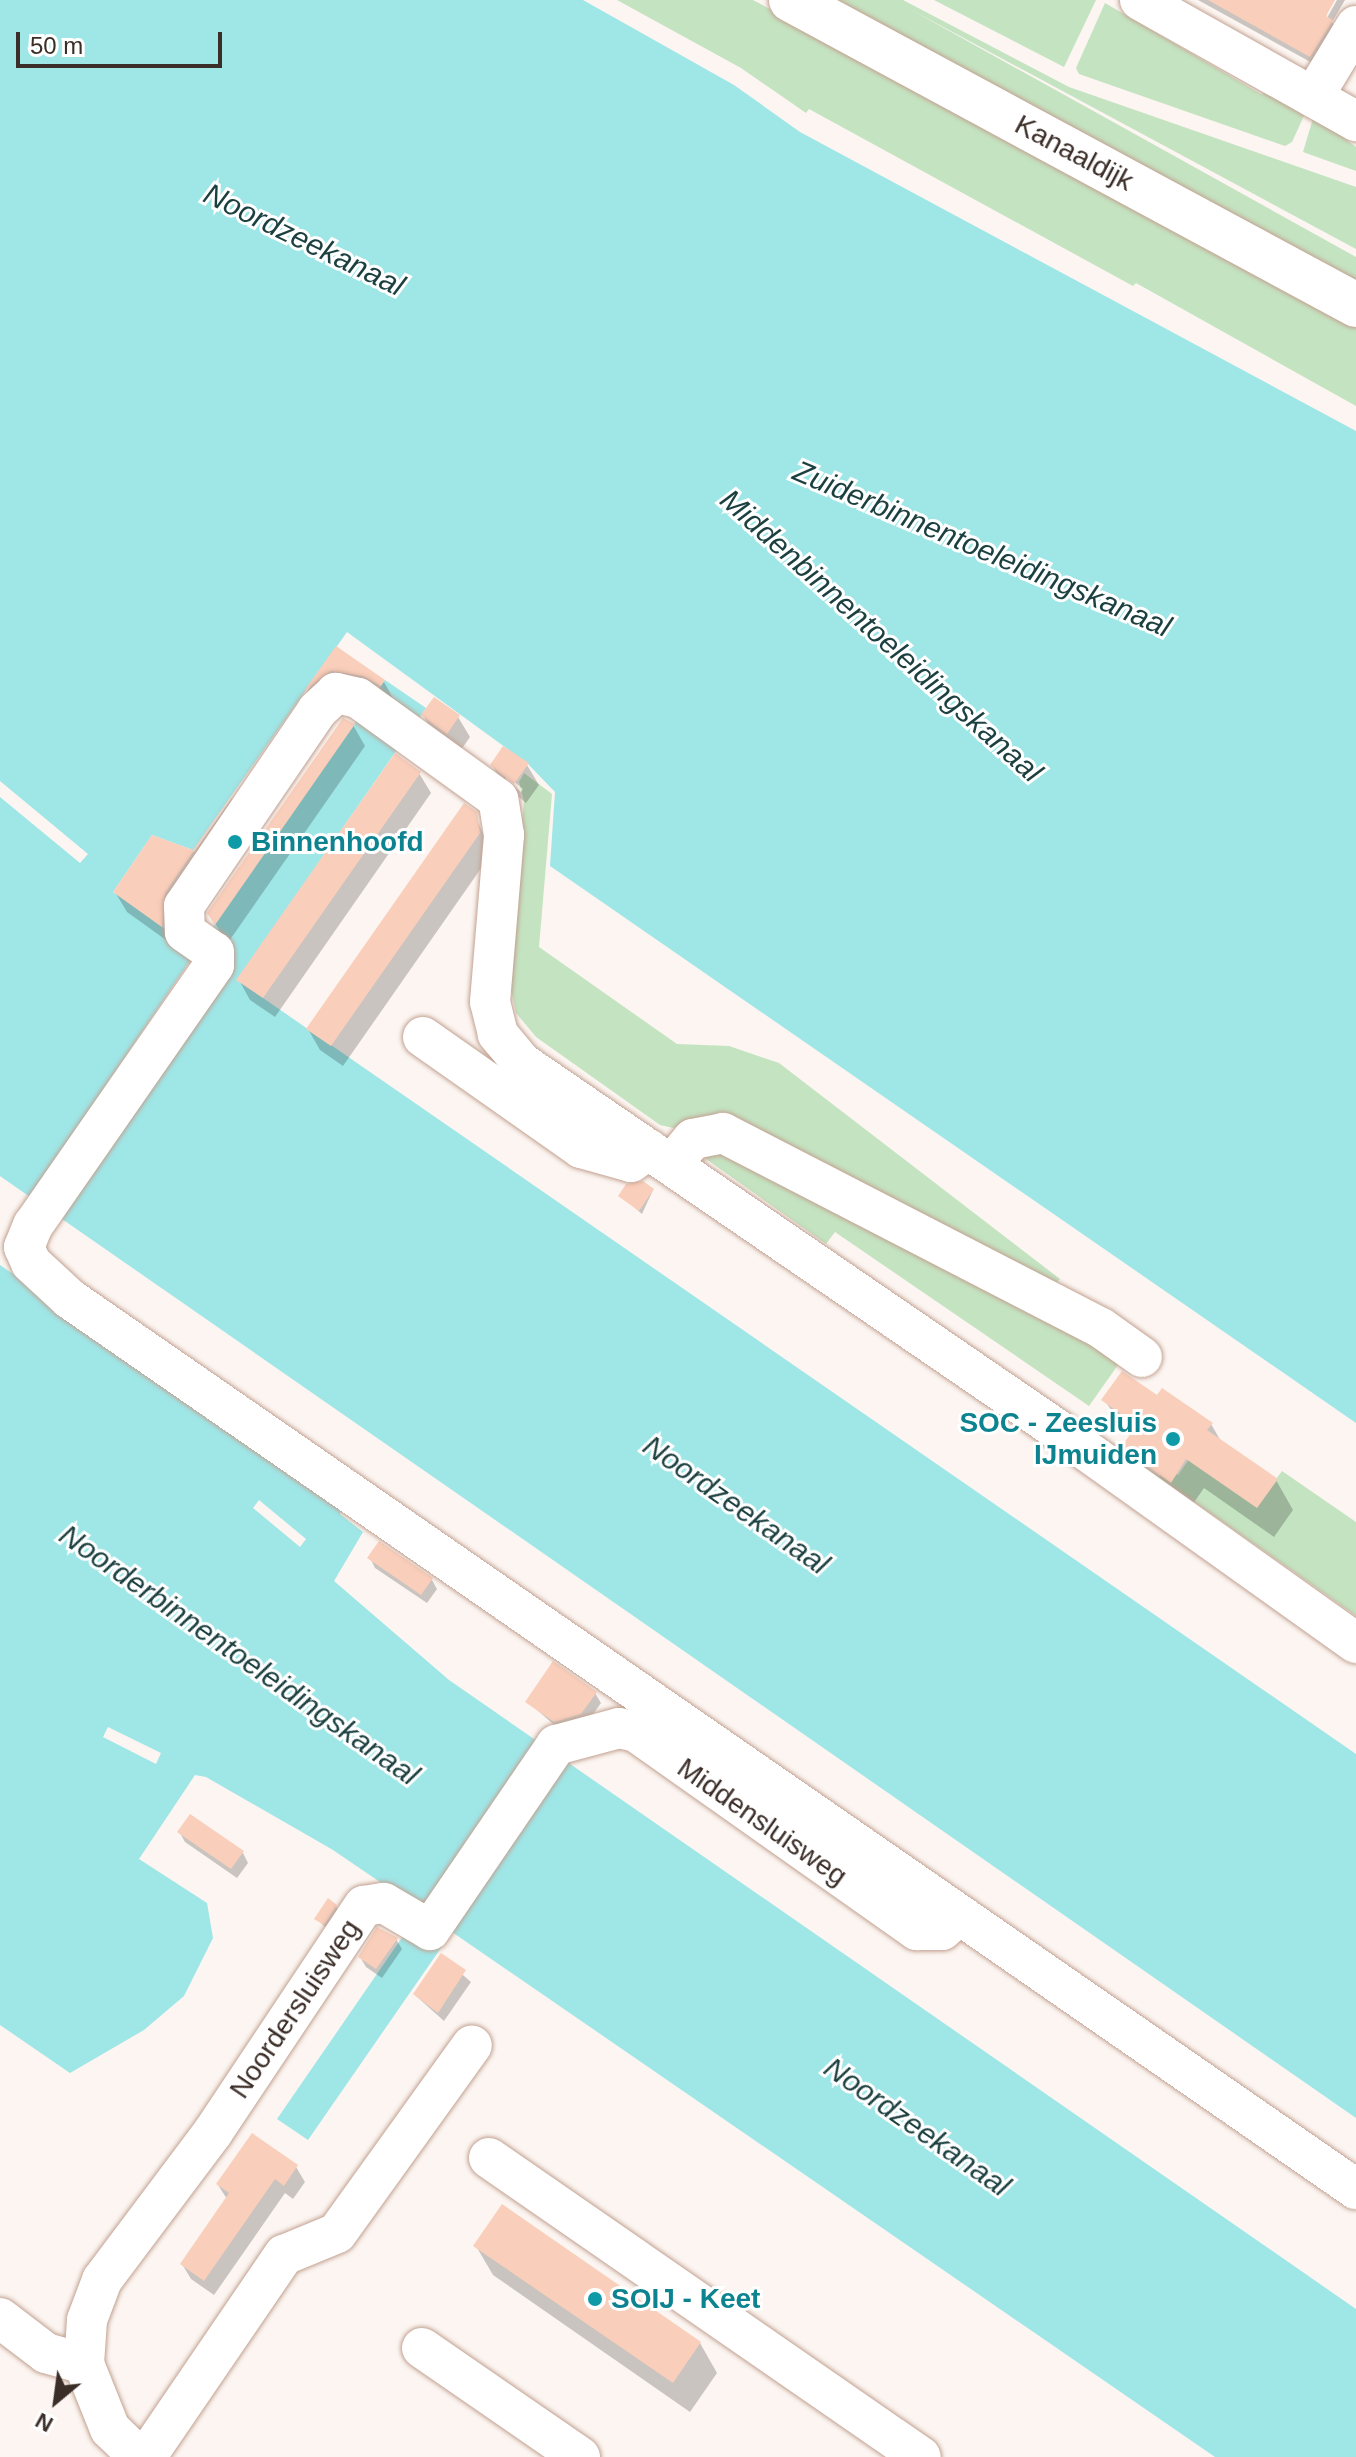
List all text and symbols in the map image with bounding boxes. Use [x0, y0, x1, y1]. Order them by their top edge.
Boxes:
scale bar [20, 16, 226, 66]
text: 50 m [30, 32, 83, 59]
street label: Kanaaldijk [1009, 108, 1139, 198]
water label: Noordzeekanaal [198, 176, 410, 304]
water label: Zuiderbinnentoeleidingskanaal [788, 453, 1176, 645]
water label: Middenbinnentoeleidingskanaal [713, 482, 1049, 790]
place label: Binnenhoofd [251, 825, 424, 859]
marker: Binnenhoofd [226, 833, 244, 851]
place label: SOC - Zeesluis IJmuiden [959, 1406, 1157, 1472]
water label: Noordzeekanaal [636, 1428, 836, 1582]
marker: SOC - Zeesluis IJmuiden [1164, 1430, 1182, 1448]
water label: Noorderbinnentoeleidingskanaal [52, 1517, 426, 1793]
street label: Middensluisweg [671, 1751, 853, 1893]
street label: Noordersluisweg [223, 1913, 367, 2105]
water label: Noordzeekanaal [817, 2050, 1017, 2204]
place label: SOIJ - Keet [611, 2282, 760, 2316]
marker: SOIJ - Keet [586, 2290, 604, 2308]
north arrow [16, 2361, 96, 2441]
text: N [31, 2408, 57, 2437]

